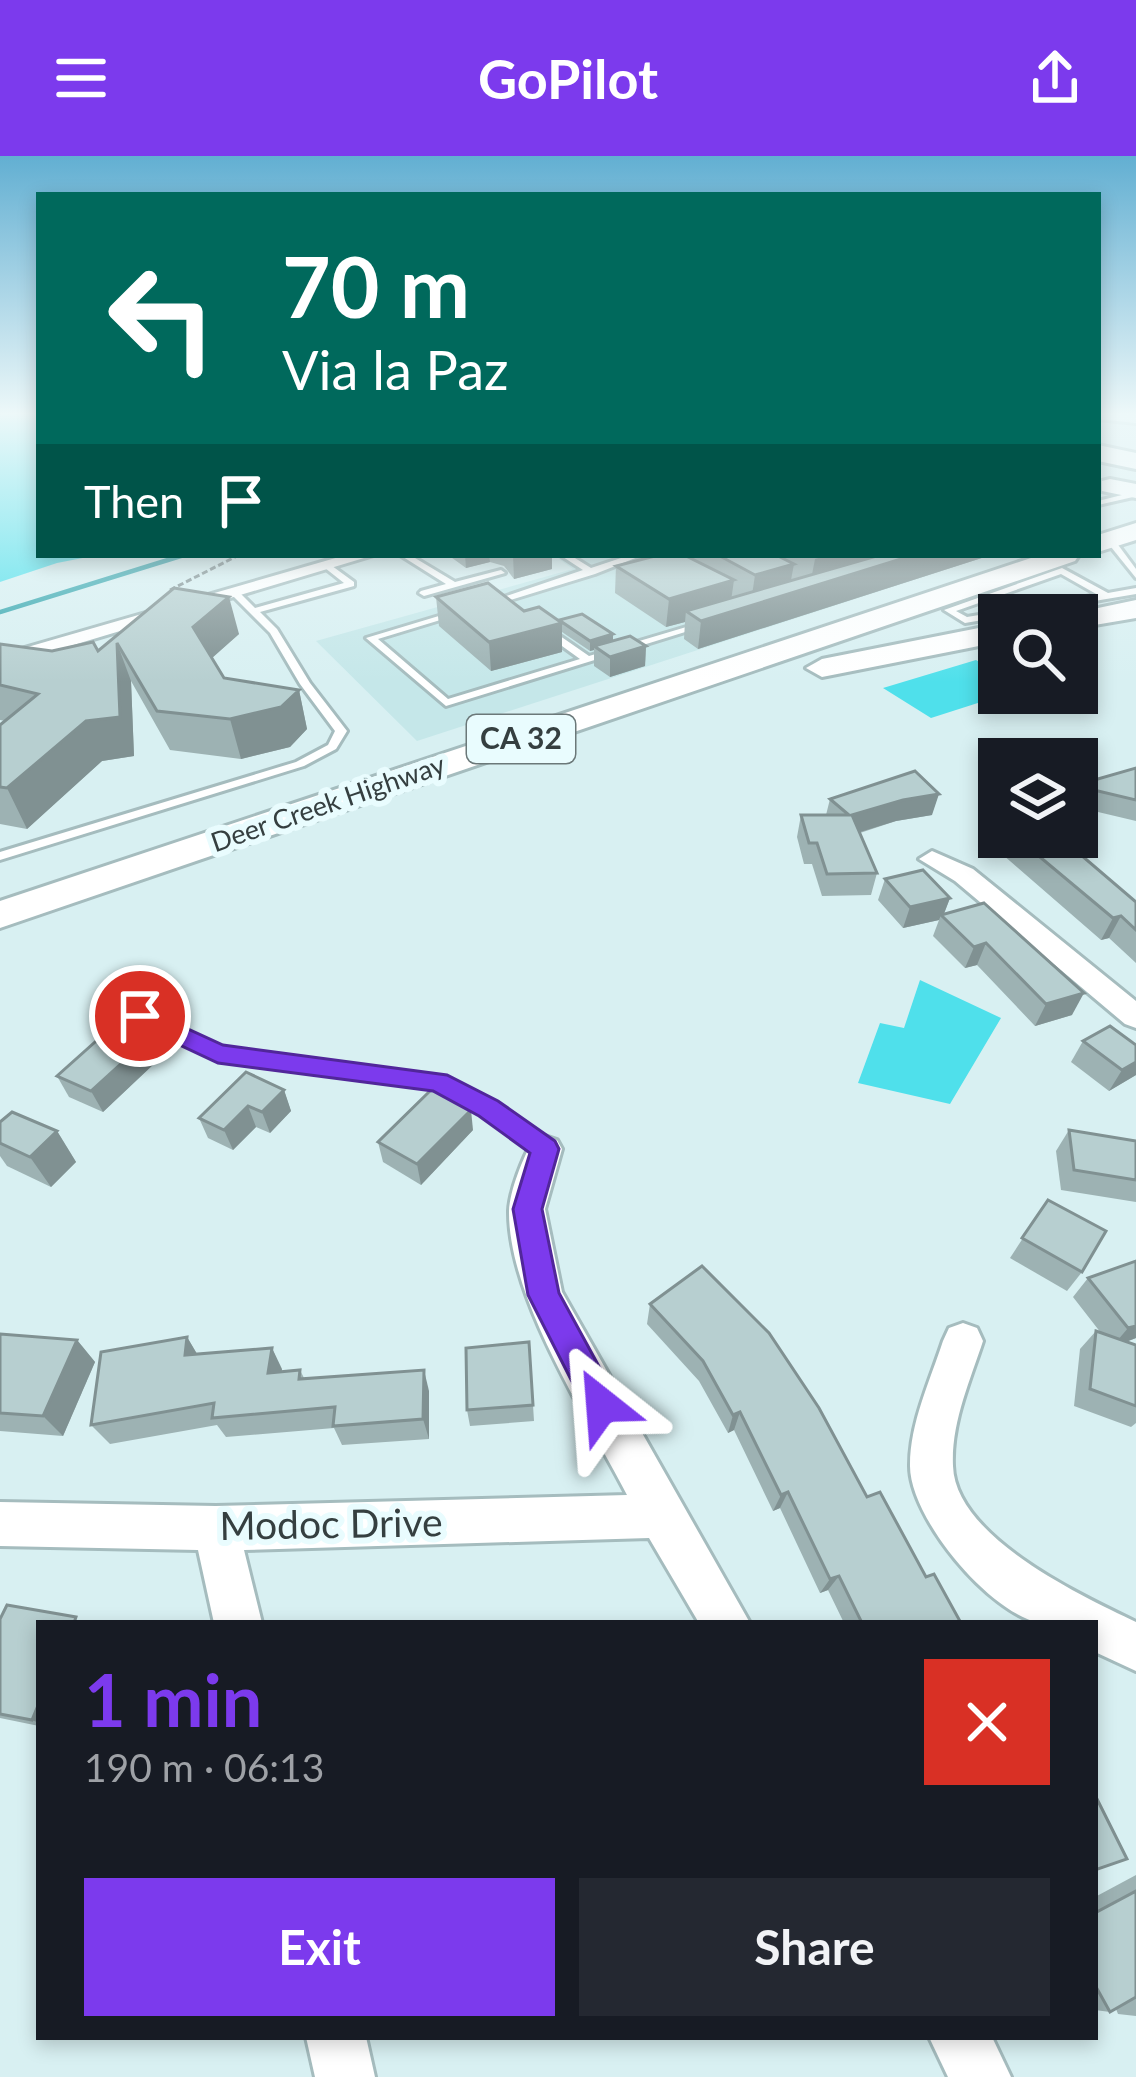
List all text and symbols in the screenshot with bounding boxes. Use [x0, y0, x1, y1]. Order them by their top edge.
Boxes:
icon: menu [48, 45, 114, 111]
icon: share [1022, 45, 1088, 111]
text: GoPilot [478, 46, 658, 111]
text: 70 m [282, 235, 470, 336]
icon: left [84, 240, 240, 396]
text: Via la Paz [282, 337, 508, 402]
icon: arrive [208, 468, 274, 534]
text: Then [84, 474, 184, 528]
map controls [978, 594, 1098, 858]
button: search [978, 594, 1098, 714]
road number: CA 32 [467, 715, 575, 763]
button: layers [978, 738, 1098, 858]
street label: Deer Creek Highway [206, 747, 449, 858]
pin [89, 965, 191, 1067]
icon: arrive [107, 983, 173, 1049]
position arrow [539, 1342, 665, 1468]
street label: Modoc Drive [219, 1498, 443, 1548]
text: 1 min [84, 1656, 262, 1742]
button: close [924, 1659, 1050, 1785]
text: 190 m · 06:13 [84, 1744, 324, 1790]
button: Exit [84, 1878, 555, 2016]
button: Share [579, 1878, 1050, 2016]

